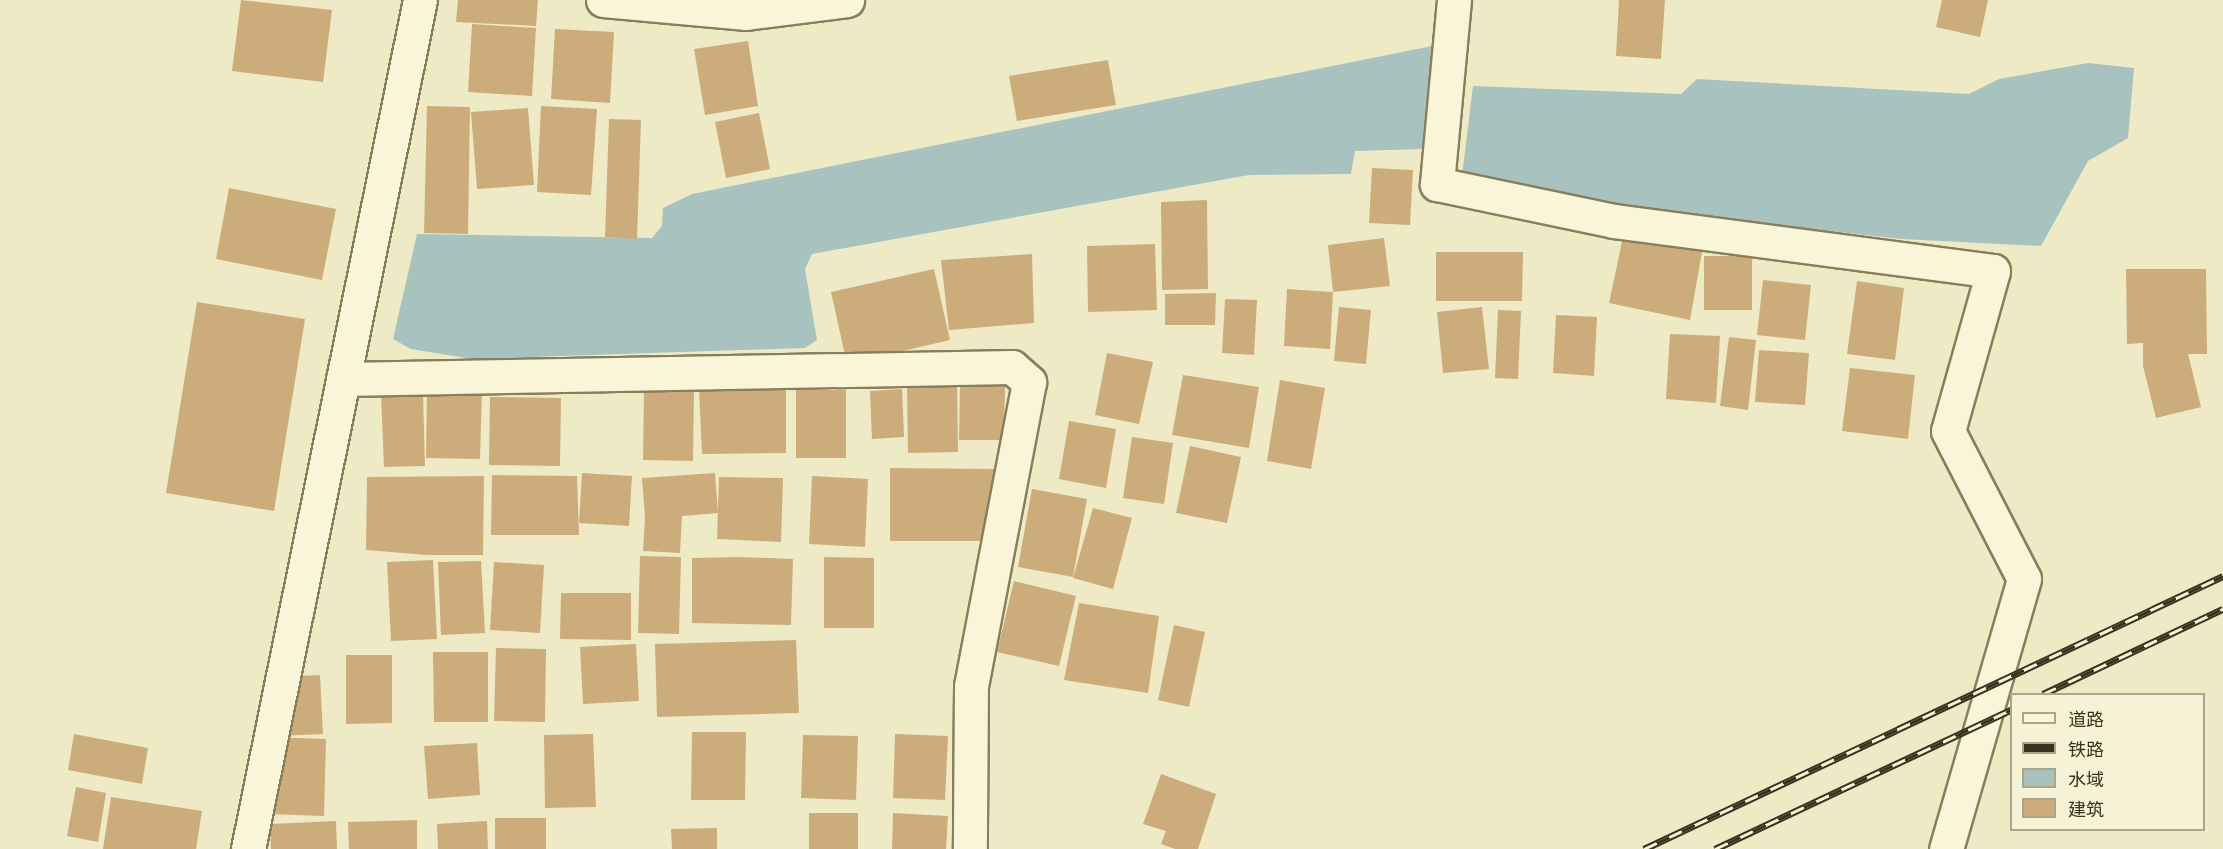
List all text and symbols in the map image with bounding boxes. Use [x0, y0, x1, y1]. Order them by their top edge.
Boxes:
legend [2010, 693, 2205, 831]
text: 道路 [2068, 707, 2104, 731]
text: 铁路 [2068, 737, 2104, 761]
text: 水域 [2068, 767, 2104, 791]
text: 建筑 [2068, 797, 2104, 821]

